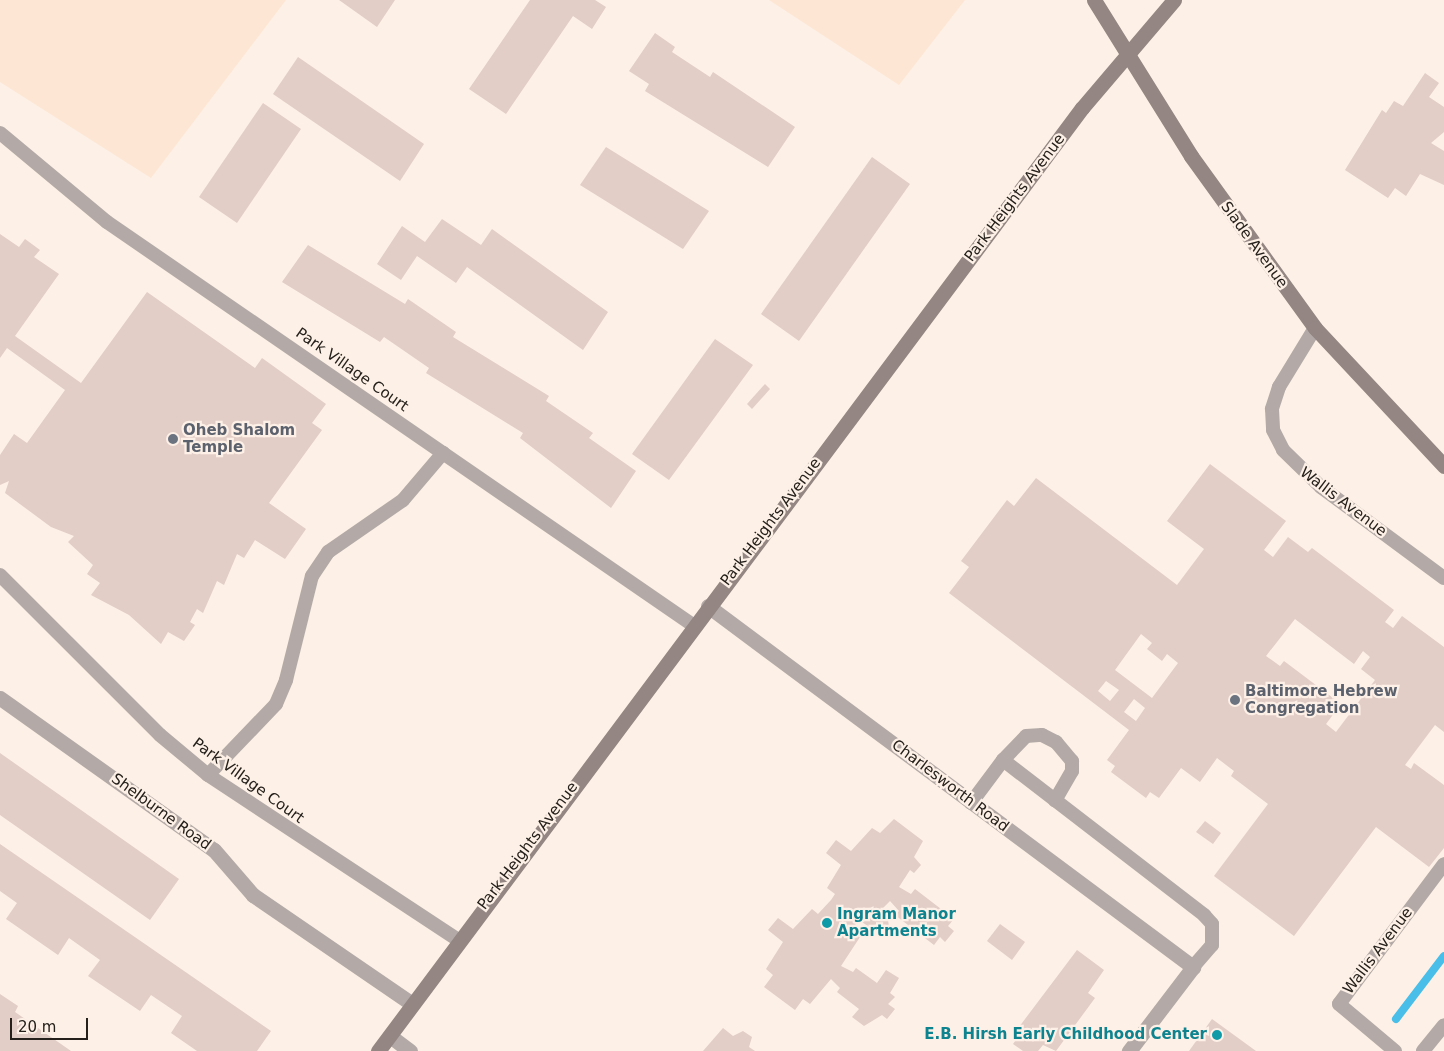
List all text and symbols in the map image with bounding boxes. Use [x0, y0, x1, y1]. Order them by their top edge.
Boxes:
street label: Park Heights Avenue [961, 131, 1069, 265]
street label: Slade Avenue [1217, 198, 1291, 292]
street label: Park Village Court [292, 324, 412, 416]
place label: Oheb Shalom Temple [183, 421, 295, 456]
marker: Oheb Shalom Temple [167, 433, 179, 445]
street label: Park Heights Avenue [717, 455, 825, 589]
street label: Wallis Avenue [1296, 464, 1390, 540]
place label: Baltimore Hebrew Congregation [1245, 682, 1398, 717]
marker: Baltimore Hebrew Congregation [1229, 694, 1241, 706]
street label: Park Village Court [189, 734, 307, 828]
street label: Charlesworth Road [888, 736, 1012, 836]
street label: Shelburne Road [108, 770, 214, 854]
street label: Park Heights Avenue [474, 779, 582, 913]
street label: Wallis Avenue [1340, 904, 1416, 998]
place label: Ingram Manor Apartments [837, 905, 956, 940]
marker: Ingram Manor Apartments [821, 917, 833, 929]
scale bar [12, 1008, 90, 1040]
text: 20 m [18, 1018, 56, 1036]
place label: E.B. Hirsh Early Childhood Center [924, 1026, 1207, 1044]
marker: E.B. Hirsh Early Childhood Center [1211, 1029, 1223, 1041]

